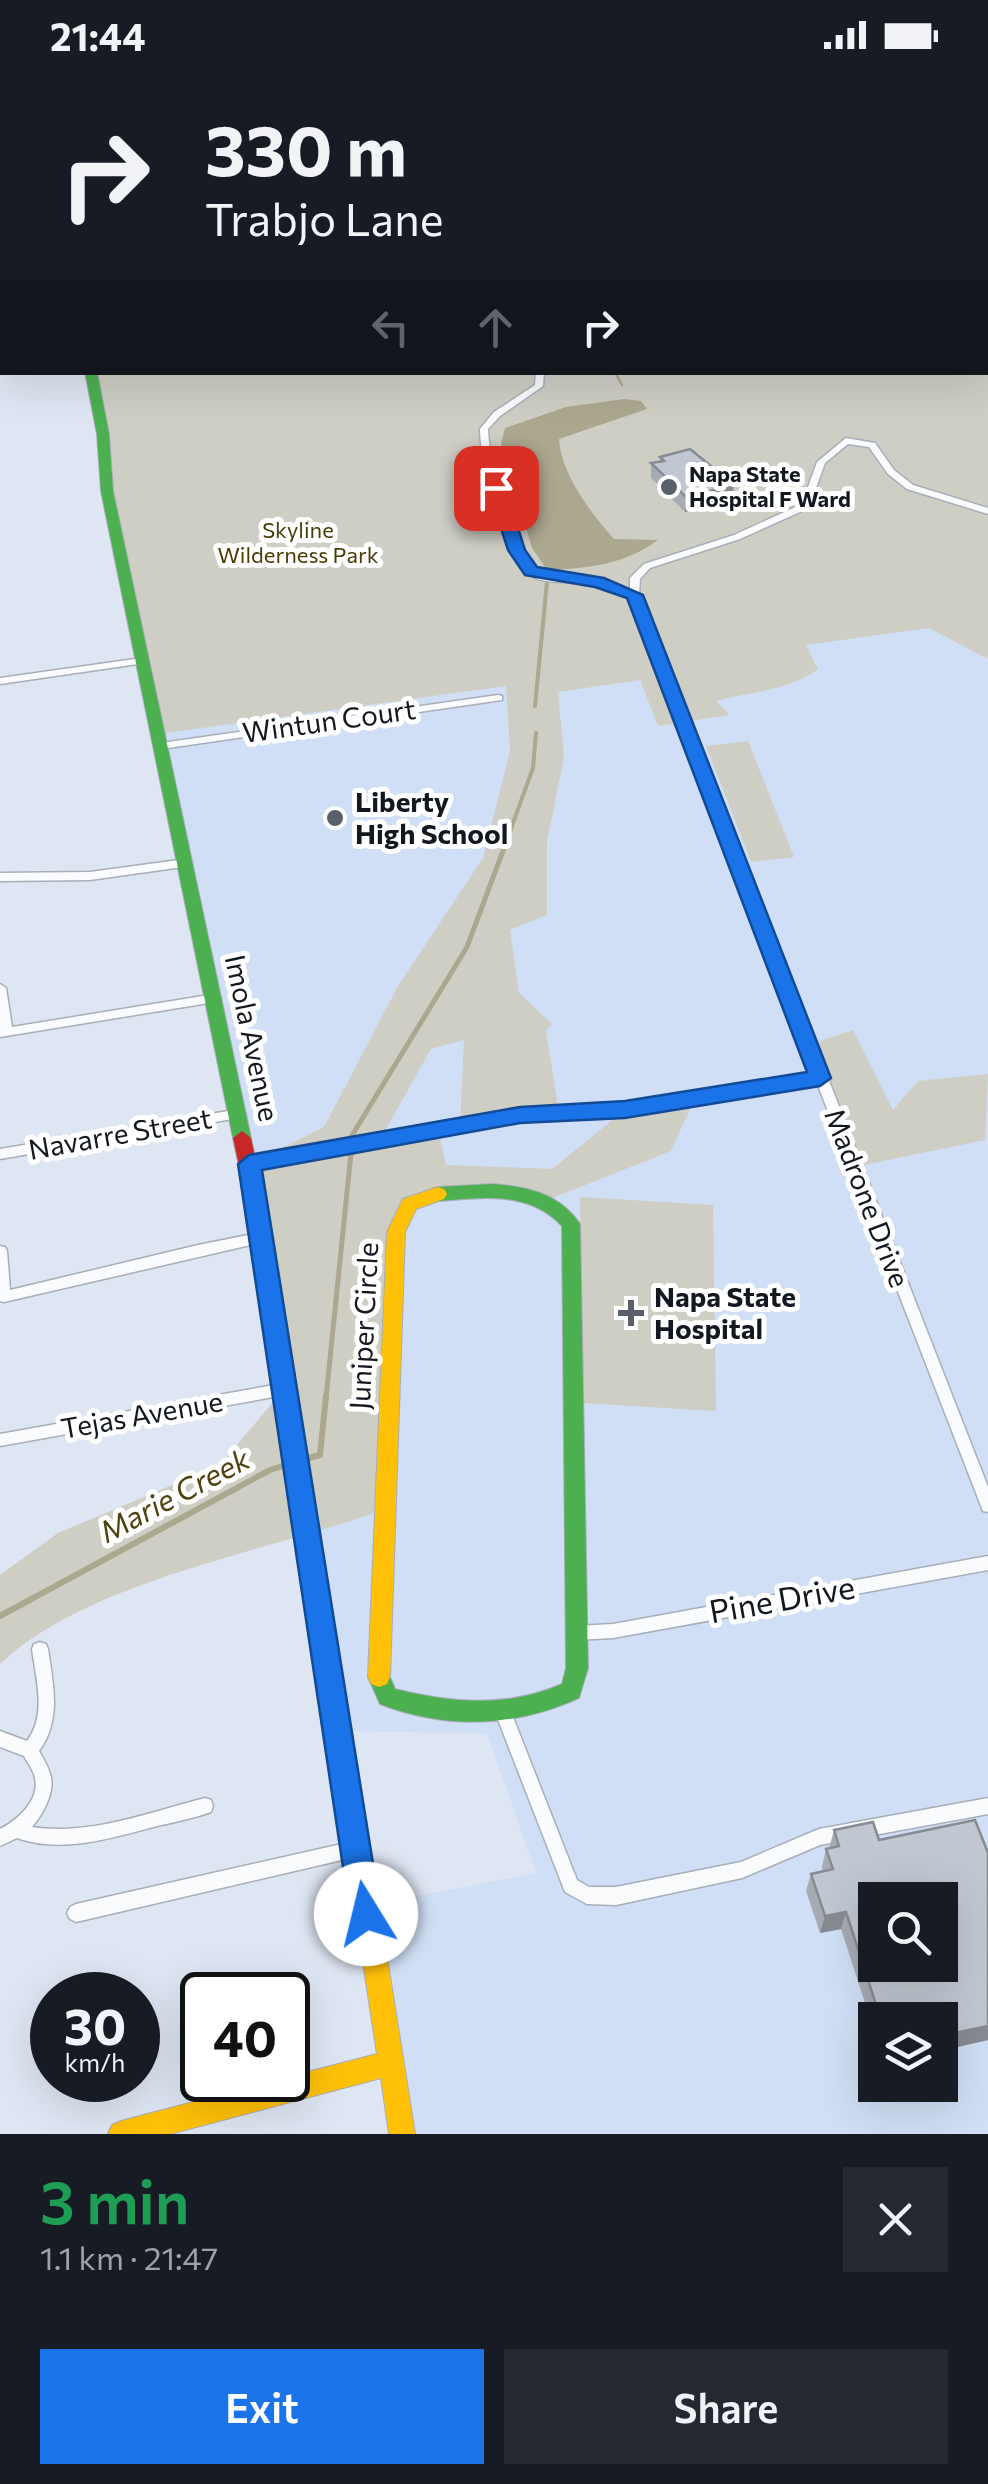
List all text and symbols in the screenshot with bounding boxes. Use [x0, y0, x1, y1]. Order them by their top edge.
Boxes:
text: 21:44 [50, 12, 146, 59]
text: 330 m [205, 105, 407, 190]
icon: right [40, 110, 170, 240]
text: Trabjo Lane [205, 190, 444, 245]
icon: left [363, 300, 418, 355]
icon: ahead [468, 300, 523, 355]
icon: right [573, 300, 628, 355]
pin [454, 446, 539, 531]
place label: Napa State Hospital F Ward [689, 460, 851, 512]
icon: arrive [469, 461, 524, 516]
marker: Napa State Hospital F Ward [658, 476, 680, 498]
park label: Skyline Wilderness Park [217, 516, 379, 568]
street label: Wintun Court [240, 691, 418, 749]
place label: Liberty High School [355, 784, 508, 850]
marker: Liberty High School [324, 807, 346, 829]
street label: Imola Avenue [219, 951, 287, 1124]
street label: Navarre Street [26, 1100, 214, 1166]
street label: Madrone Drive [818, 1104, 918, 1292]
street label: Juniper Circle [342, 1241, 384, 1411]
place label: Napa State Hospital [654, 1279, 796, 1345]
marker: Napa State Hospital [618, 1300, 644, 1326]
street label: Tejas Avenue [58, 1383, 225, 1445]
water label: Marie Creek [92, 1438, 256, 1549]
street label: Pine Drive [706, 1566, 857, 1630]
position arrow [314, 1862, 418, 1966]
map controls [858, 1882, 958, 2102]
button: search [858, 1882, 958, 1982]
speed limit sign: 40 [180, 1972, 310, 2102]
text: 30 [64, 1994, 126, 2055]
button: layers [858, 2002, 958, 2102]
text: km/h [65, 2047, 125, 2077]
text: 3 min [40, 2163, 189, 2236]
button: close [843, 2167, 948, 2272]
text: 1.1 km · 21:47 [40, 2237, 218, 2277]
button: Exit [40, 2349, 484, 2464]
button: Share [504, 2349, 948, 2464]

